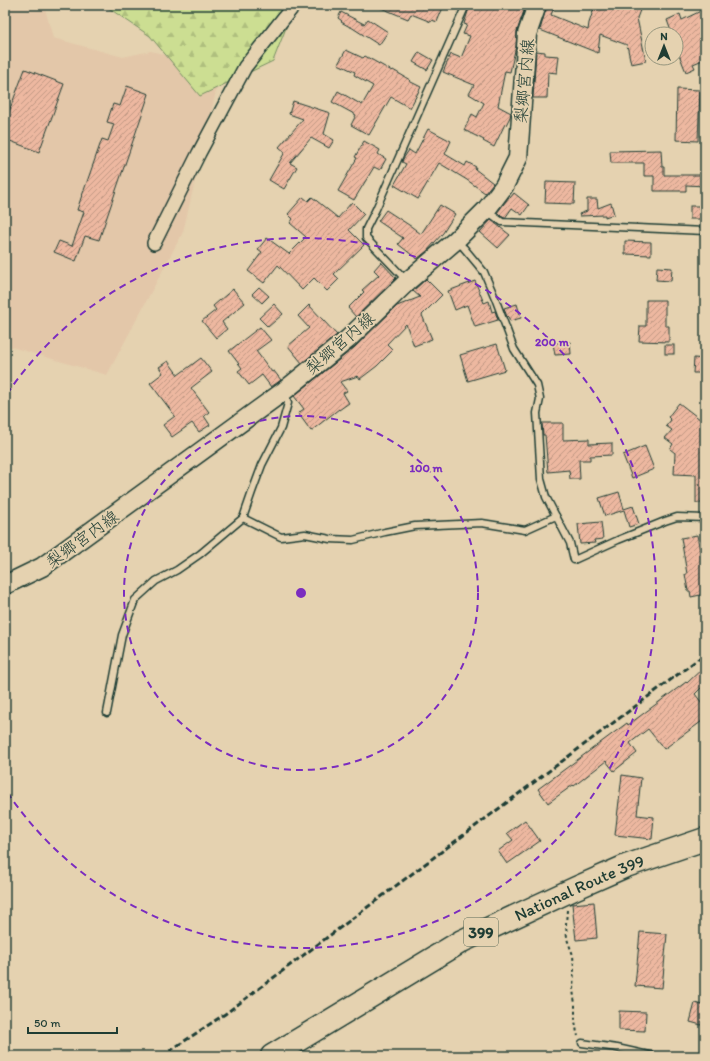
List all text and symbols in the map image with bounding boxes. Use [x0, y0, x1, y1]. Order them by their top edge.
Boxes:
north arrow [644, 26, 684, 66]
text: N [660, 30, 668, 43]
street label: 梨郷宮内線 [510, 38, 538, 124]
street label: 梨郷宮内線 [301, 308, 379, 378]
text: 200 m [535, 335, 570, 349]
text: 100 m [409, 461, 443, 475]
street label: 梨郷宮内線 [42, 506, 122, 572]
centre of rings [294, 586, 308, 600]
street label: National Route 399 [511, 850, 647, 925]
road number: 399 [464, 918, 498, 946]
scale bar [28, 1009, 117, 1035]
text: 50 m [34, 1016, 60, 1030]

